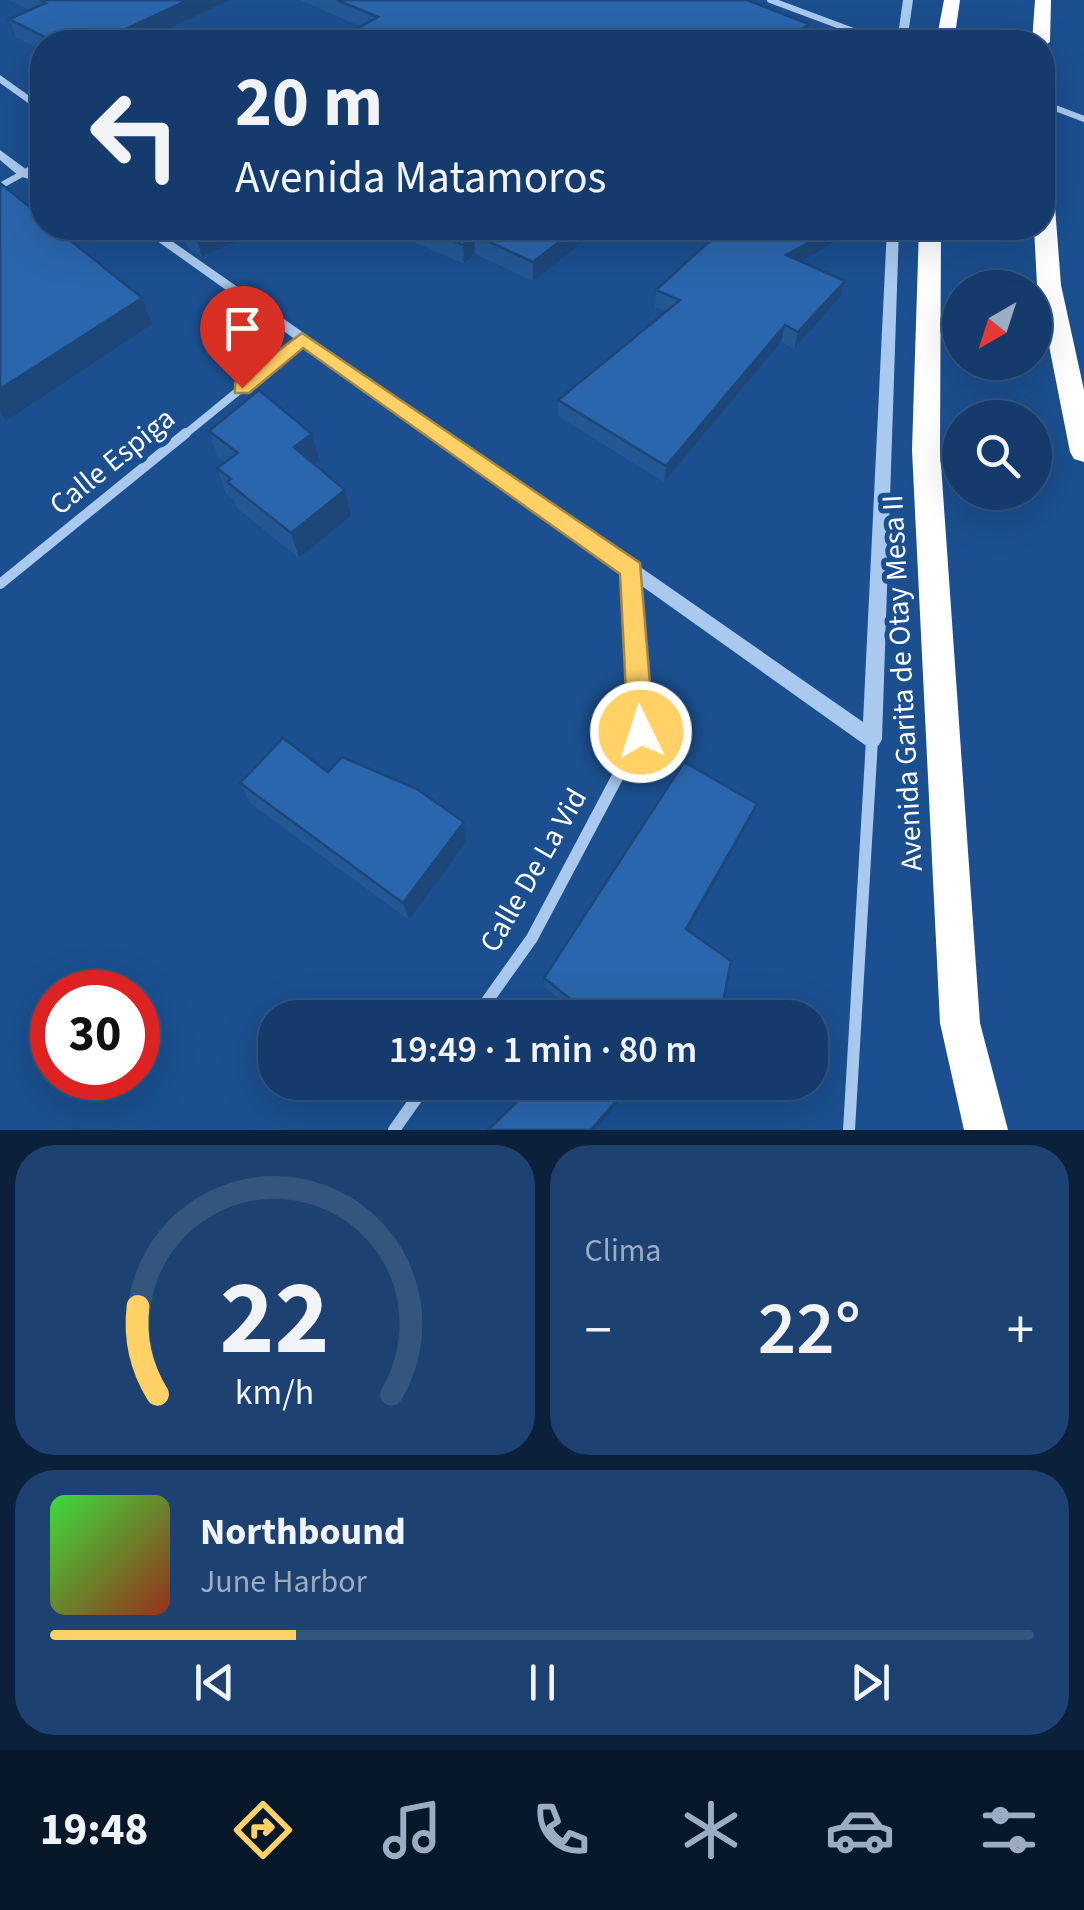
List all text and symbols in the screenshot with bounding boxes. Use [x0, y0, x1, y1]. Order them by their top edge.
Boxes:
text: 20 m [235, 53, 383, 153]
icon: left [70, 70, 200, 200]
text: Avenida Matamoros [235, 146, 606, 210]
north arrow [942, 270, 1052, 380]
map controls [942, 270, 1052, 510]
pin [200, 286, 285, 389]
icon: arrive [215, 301, 270, 356]
street label: Calle Espiga [40, 397, 184, 525]
button: search [942, 400, 1052, 510]
street label: Avenida Garita de Otay Mesa II [871, 494, 934, 872]
position arrow [589, 680, 693, 784]
street label: Calle De La Vid [469, 780, 598, 960]
speed limit sign: 30 [30, 970, 160, 1100]
text: 19:49 · 1 min · 80 m [389, 1023, 697, 1077]
text: Clima [585, 1228, 661, 1274]
text: 22 [220, 1246, 330, 1394]
text: 22° [758, 1276, 861, 1383]
text: − [585, 1292, 612, 1370]
text: + [1007, 1292, 1034, 1370]
text: km/h [235, 1367, 314, 1418]
text: Northbound [200, 1505, 406, 1559]
text: June Harbor [200, 1559, 367, 1605]
icon: previous [187, 1655, 242, 1710]
icon: pause [515, 1655, 570, 1710]
icon: next [843, 1655, 898, 1710]
icon: directions [228, 1795, 298, 1865]
icon: music [377, 1795, 447, 1865]
icon: phone [526, 1795, 596, 1865]
icon: climate [676, 1795, 746, 1865]
icon: car [825, 1795, 895, 1865]
icon: filters [974, 1795, 1044, 1865]
text: 19:48 [40, 1798, 148, 1862]

